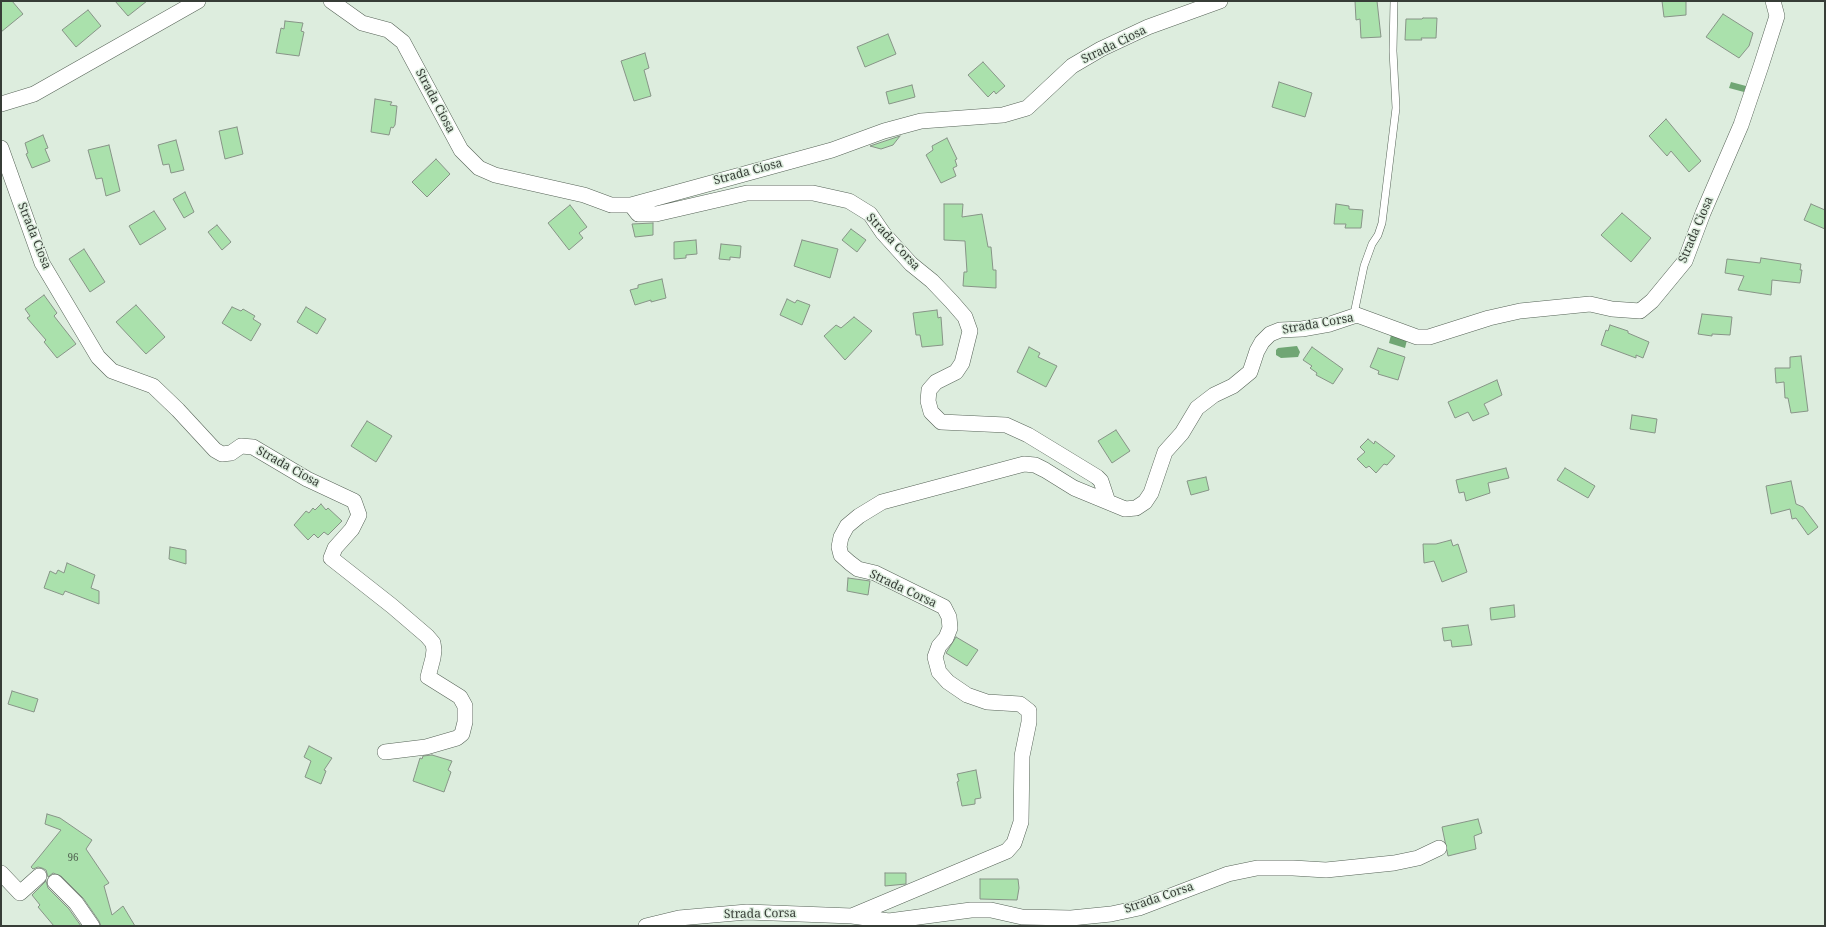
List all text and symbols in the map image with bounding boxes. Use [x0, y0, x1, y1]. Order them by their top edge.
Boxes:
street label: Strada Ciosa [1079, 23, 1149, 67]
street label: Strada Ciosa [412, 67, 458, 135]
street label: Strada Ciosa [712, 156, 784, 188]
street label: Strada Ciosa [1676, 195, 1716, 265]
street label: Strada Ciosa [14, 201, 54, 271]
street label: Strada Corsa [863, 211, 923, 273]
street label: Strada Corsa [1281, 311, 1355, 337]
street label: Strada Ciosa [254, 444, 322, 490]
street label: Strada Corsa [867, 567, 939, 611]
house number: 96 [67, 852, 79, 864]
street label: Strada Corsa [1122, 879, 1196, 917]
street label: Strada Corsa [724, 906, 796, 922]

